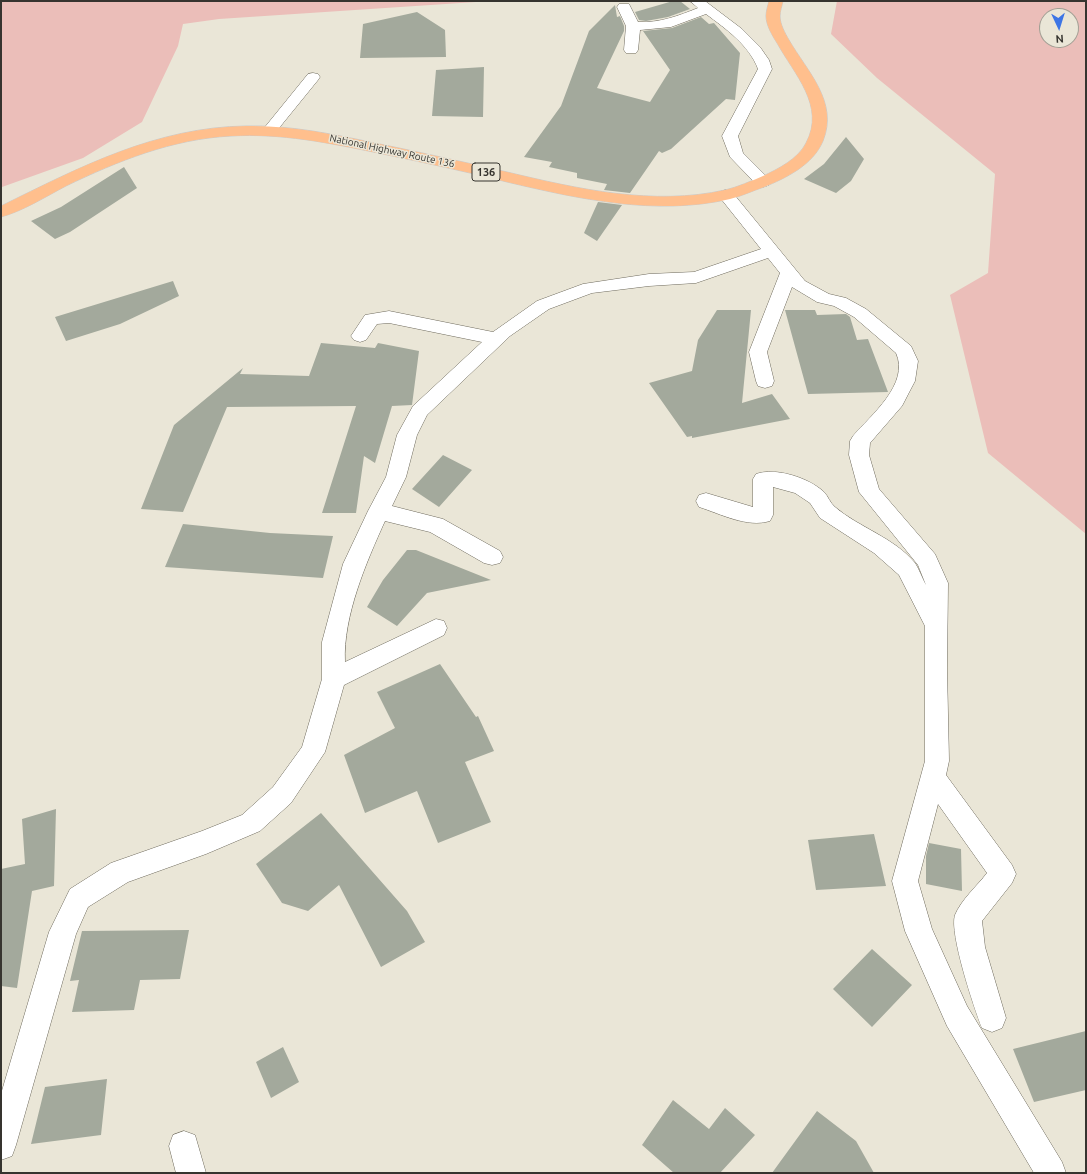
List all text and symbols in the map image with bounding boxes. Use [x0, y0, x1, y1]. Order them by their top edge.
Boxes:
north arrow [1039, 8, 1079, 48]
text: N [1055, 33, 1064, 45]
street label: National Highway Route 136 [328, 132, 456, 170]
road number: 136 [472, 163, 500, 181]

